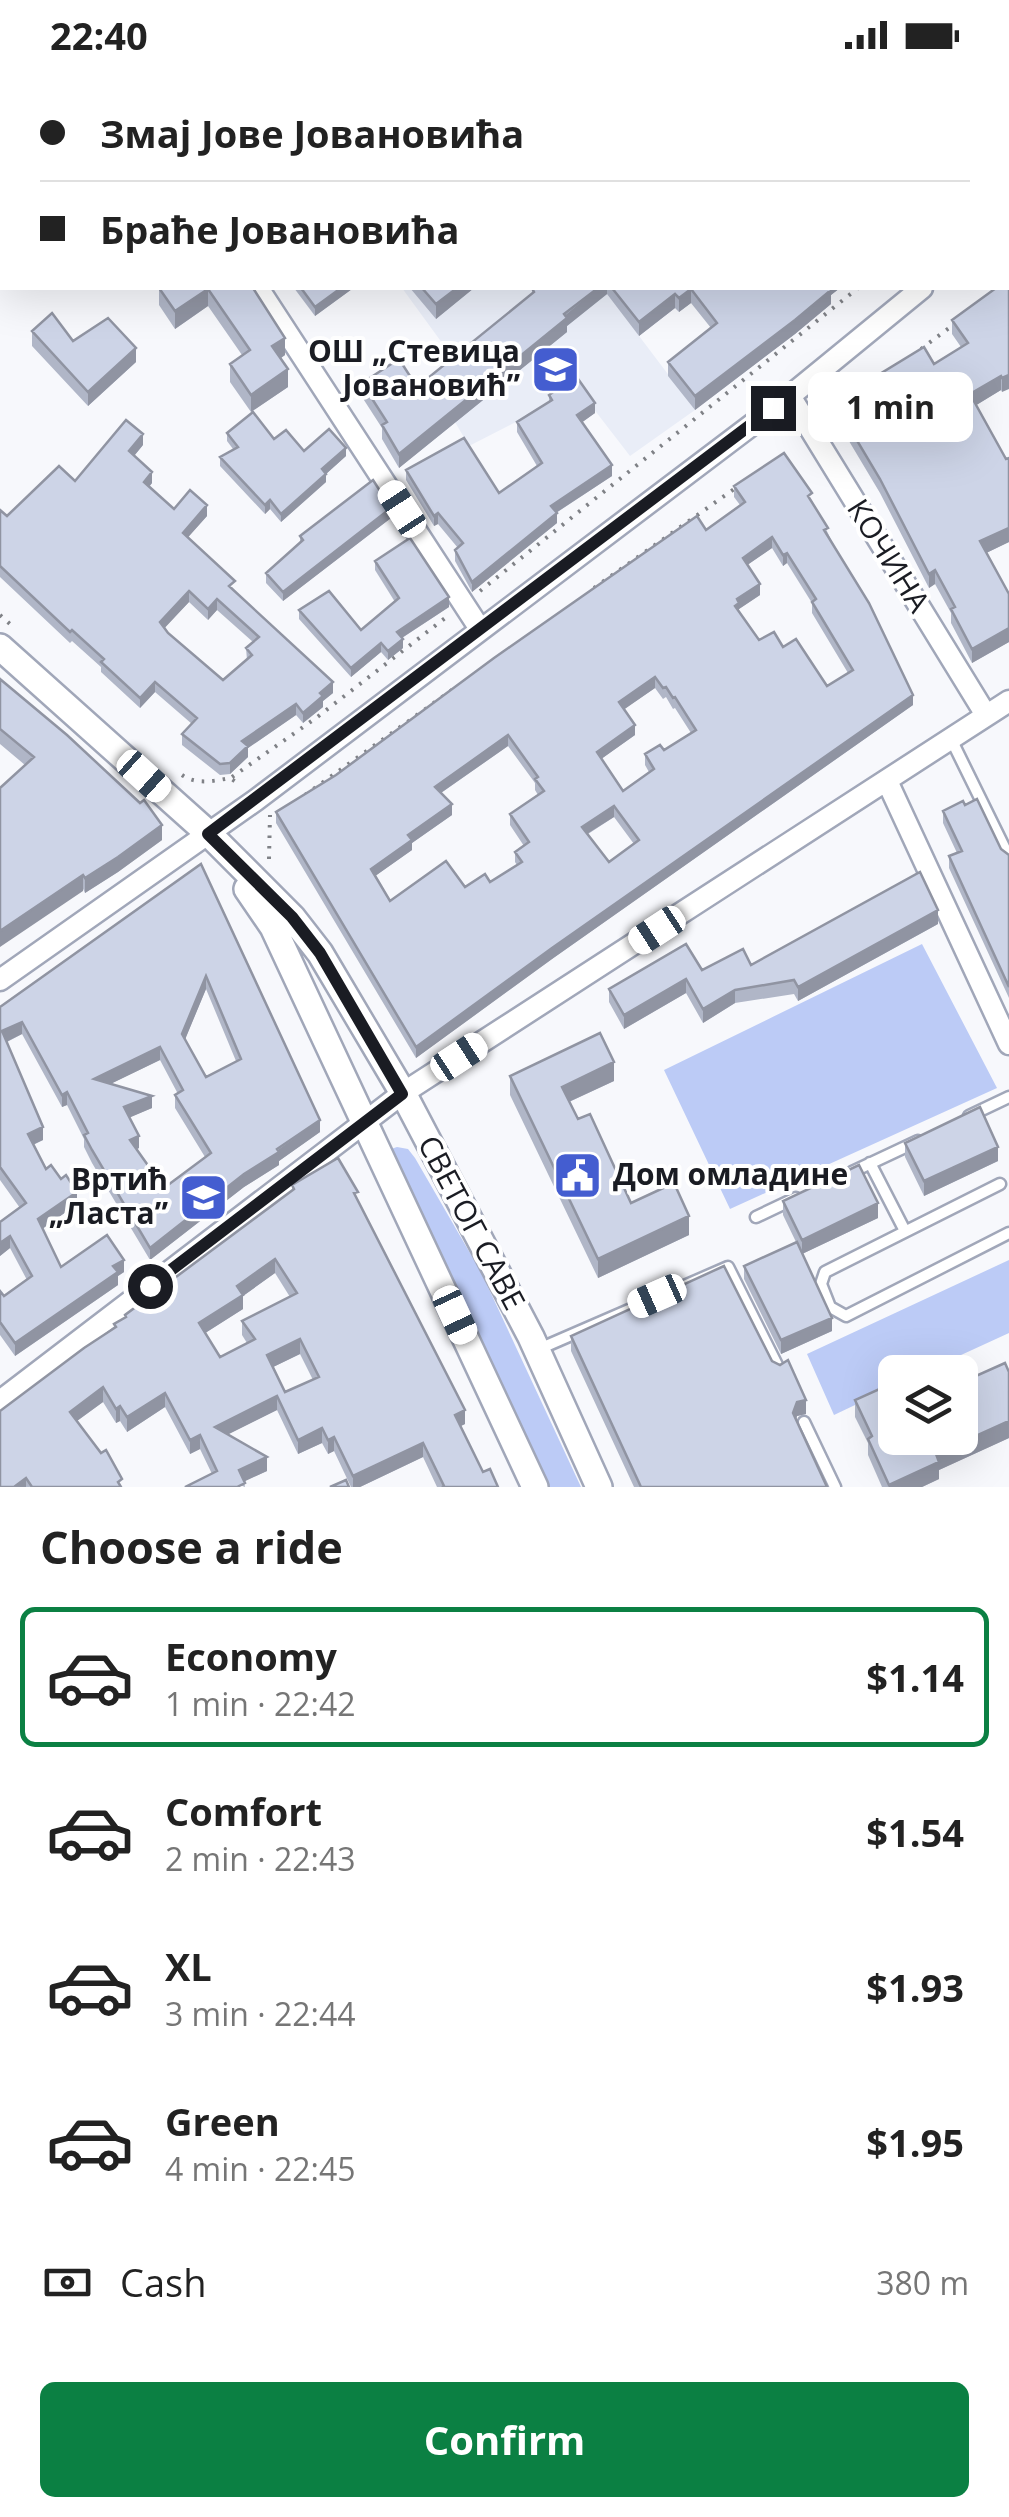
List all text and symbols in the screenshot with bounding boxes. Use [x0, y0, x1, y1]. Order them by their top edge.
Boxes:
text: 22:40 [50, 9, 148, 61]
text: Змај Јове Јовановића [100, 107, 524, 159]
text: Браће Јовановића [100, 203, 459, 255]
place label: ОШ „Стевица Јовановић” [308, 330, 520, 405]
school or university icon: ОШ „Стевица Јовановић” [529, 343, 581, 395]
callout: 1 min [808, 373, 973, 443]
text: 1 min [846, 385, 935, 428]
route end [751, 386, 796, 431]
car [373, 476, 431, 542]
street label: КОЧИНА [838, 491, 940, 620]
car [112, 745, 176, 807]
car [624, 901, 690, 959]
car [426, 1028, 492, 1086]
street label: СВЕТОГ САВЕ [409, 1128, 536, 1317]
public building icon: Дом омладине [552, 1149, 604, 1201]
place label: Дом омладине [613, 1153, 848, 1194]
place label: Вртић „Ласта” [49, 1158, 168, 1233]
school or university icon: Вртић „Ласта” [177, 1171, 229, 1223]
route start [128, 1264, 173, 1309]
car [623, 1270, 691, 1322]
car [429, 1281, 481, 1349]
map controls [878, 1355, 978, 1455]
button: layers [878, 1355, 978, 1455]
text: Choose a ride [40, 1516, 343, 1577]
text: Economy [165, 1630, 337, 1682]
icon: car [45, 1632, 135, 1722]
text: $1.14 [866, 1651, 964, 1703]
text: 1 min · 22:42 [165, 1682, 356, 1725]
text: Comfort [165, 1785, 322, 1837]
icon: car [45, 1787, 135, 1877]
text: $1.54 [866, 1806, 964, 1858]
text: 2 min · 22:43 [165, 1837, 356, 1880]
text: XL [165, 1940, 212, 1992]
icon: car [45, 1942, 135, 2032]
text: $1.93 [866, 1961, 964, 2013]
text: 3 min · 22:44 [165, 1992, 356, 2035]
text: Green [165, 2095, 280, 2147]
icon: car [45, 2097, 135, 2187]
text: $1.95 [866, 2116, 964, 2168]
text: 4 min · 22:45 [165, 2147, 356, 2190]
icon: cash [40, 2255, 95, 2310]
text: Cash [120, 2256, 206, 2308]
text: 380 m [876, 2261, 969, 2304]
button: Confirm [40, 2382, 969, 2497]

